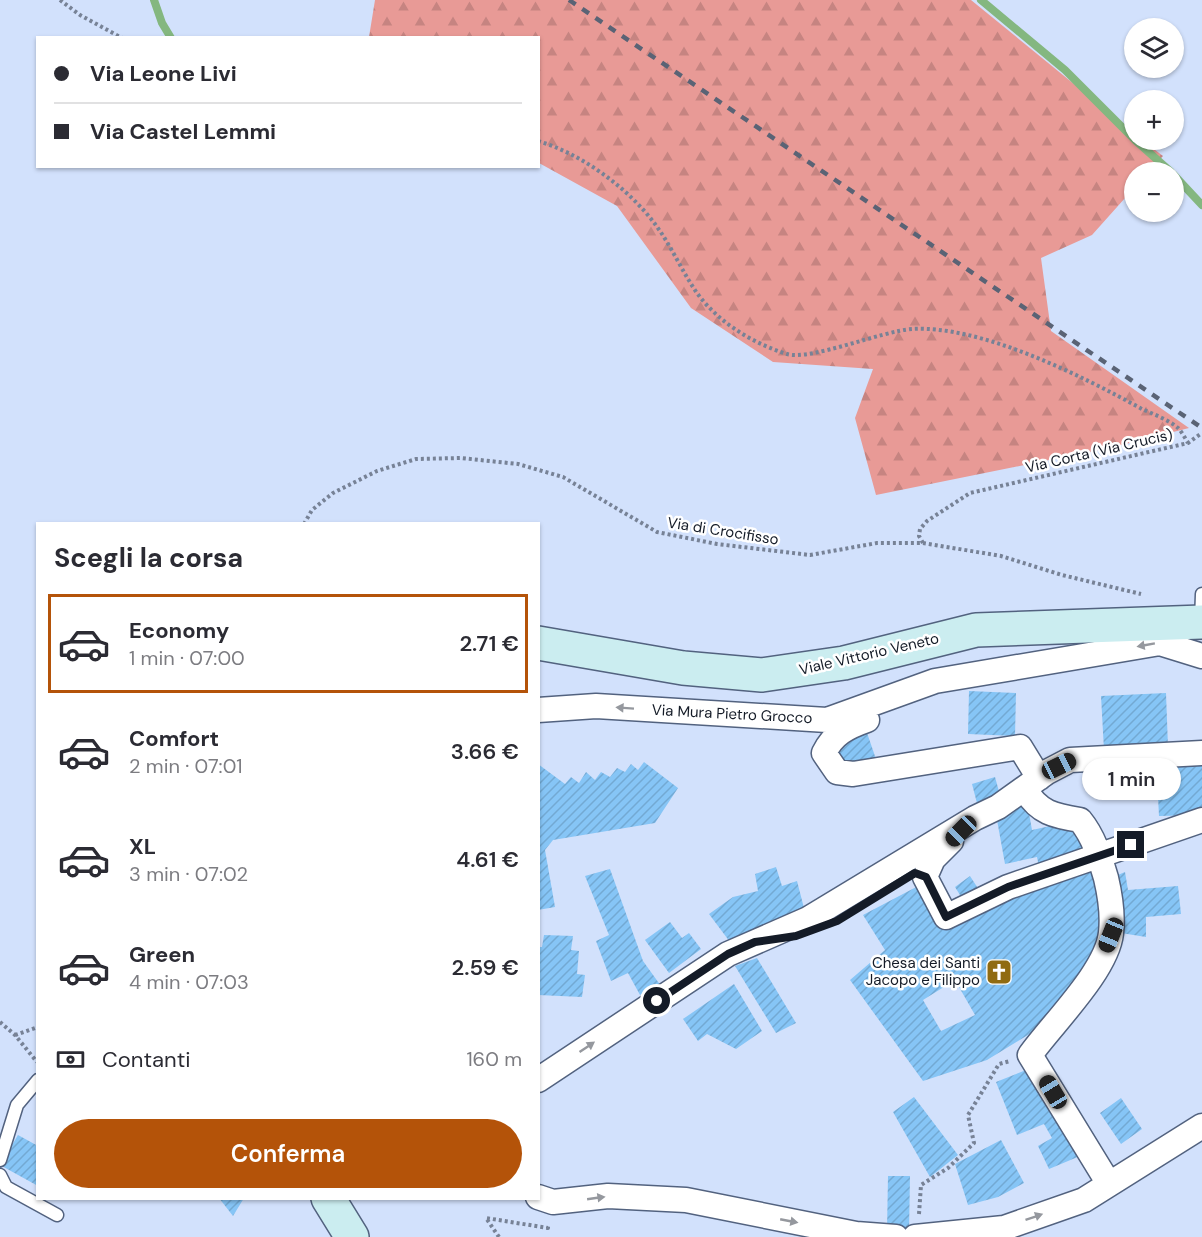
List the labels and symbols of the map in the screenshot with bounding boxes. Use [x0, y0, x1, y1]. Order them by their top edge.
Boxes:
street label: Via Corta (Via Crucis) [1023, 424, 1175, 478]
street label: Via di Crocifisso [666, 512, 780, 550]
street label: Viale Vittorio Veneto [797, 628, 941, 680]
one-way arrow [1136, 641, 1155, 650]
street label: Via Mura Pietro Grocco [651, 700, 813, 728]
one-way arrow [615, 703, 634, 713]
car [1039, 750, 1079, 782]
callout: 1 min [1082, 758, 1180, 800]
car [942, 812, 980, 850]
route end [1117, 831, 1144, 858]
car [1096, 915, 1126, 955]
place label: Chesa dei Santi Jacopo e Filippo [866, 953, 980, 990]
church icon: Chesa dei Santi Jacopo e Filippo [984, 957, 1014, 987]
route start [643, 987, 670, 1014]
one-way arrow [579, 1042, 595, 1053]
car [1036, 1072, 1070, 1112]
one-way arrow [586, 1193, 605, 1203]
one-way arrow [1025, 1212, 1043, 1222]
one-way arrow [779, 1217, 798, 1226]

